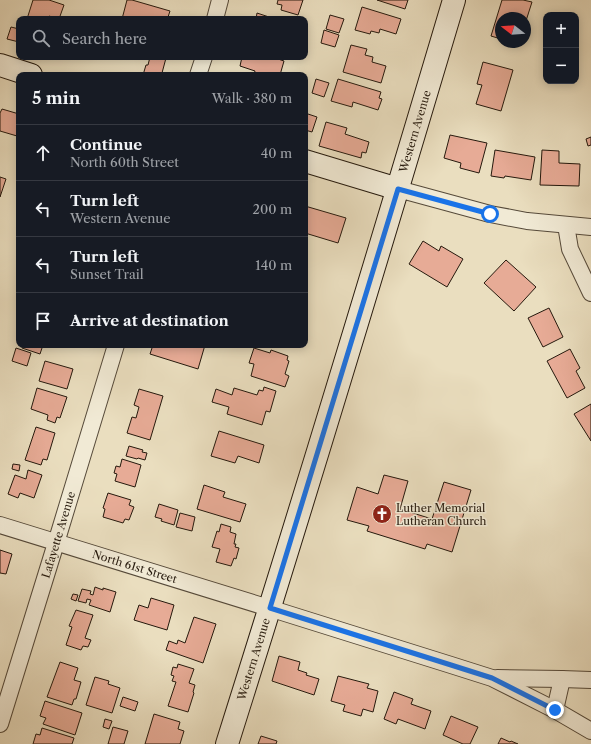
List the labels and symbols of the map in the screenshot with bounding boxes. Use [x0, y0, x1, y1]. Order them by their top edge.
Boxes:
north arrow [495, 12, 531, 48]
street label: Western Avenue [396, 88, 434, 175]
route start [481, 205, 499, 223]
street label: Lafayette Avenue [39, 490, 78, 580]
place label: Luther Memorial Lutheran Church [396, 501, 487, 528]
church icon: Luther Memorial Lutheran Church [371, 503, 393, 525]
street label: North 61st Street [91, 547, 179, 586]
street label: Western Avenue [234, 616, 273, 703]
route end [546, 701, 564, 719]

